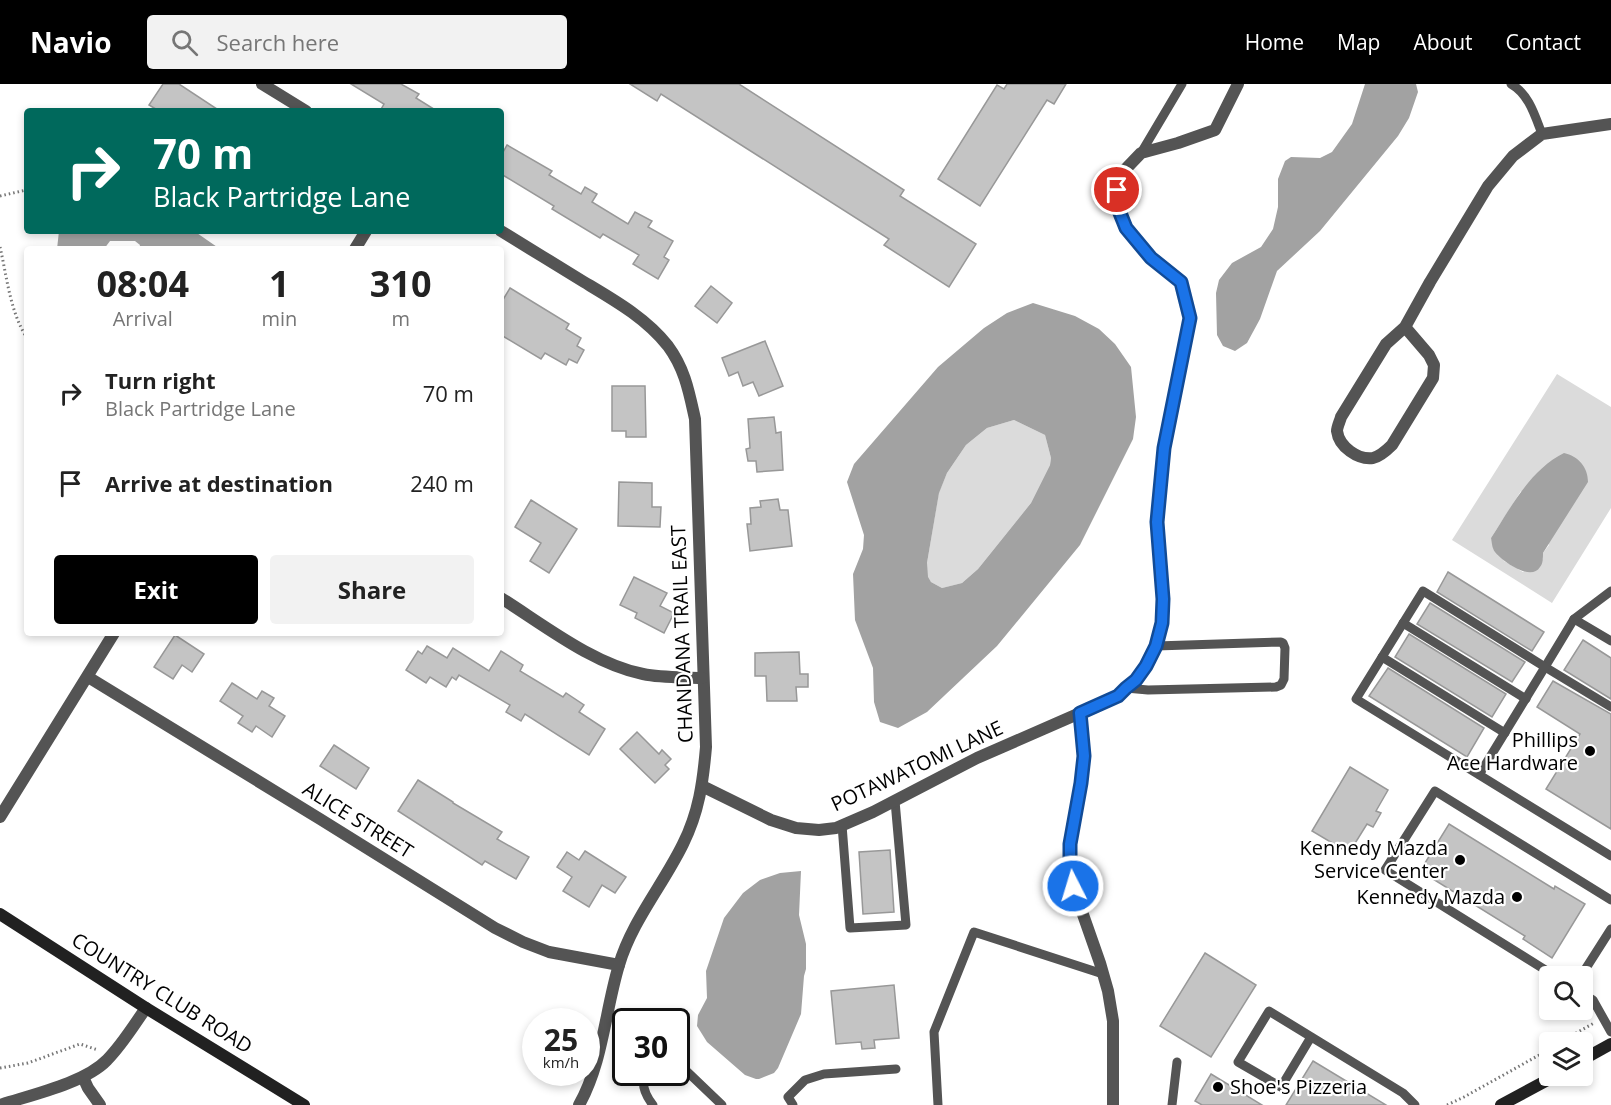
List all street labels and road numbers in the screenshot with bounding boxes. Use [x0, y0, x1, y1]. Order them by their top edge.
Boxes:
street label: CHANDANA TRAIL EAST [664, 525, 699, 743]
street label: POTAWATOMI LANE [826, 714, 1007, 817]
street label: ALICE STREET [298, 775, 418, 864]
street label: COUNTRY CLUB ROAD [67, 926, 258, 1059]

